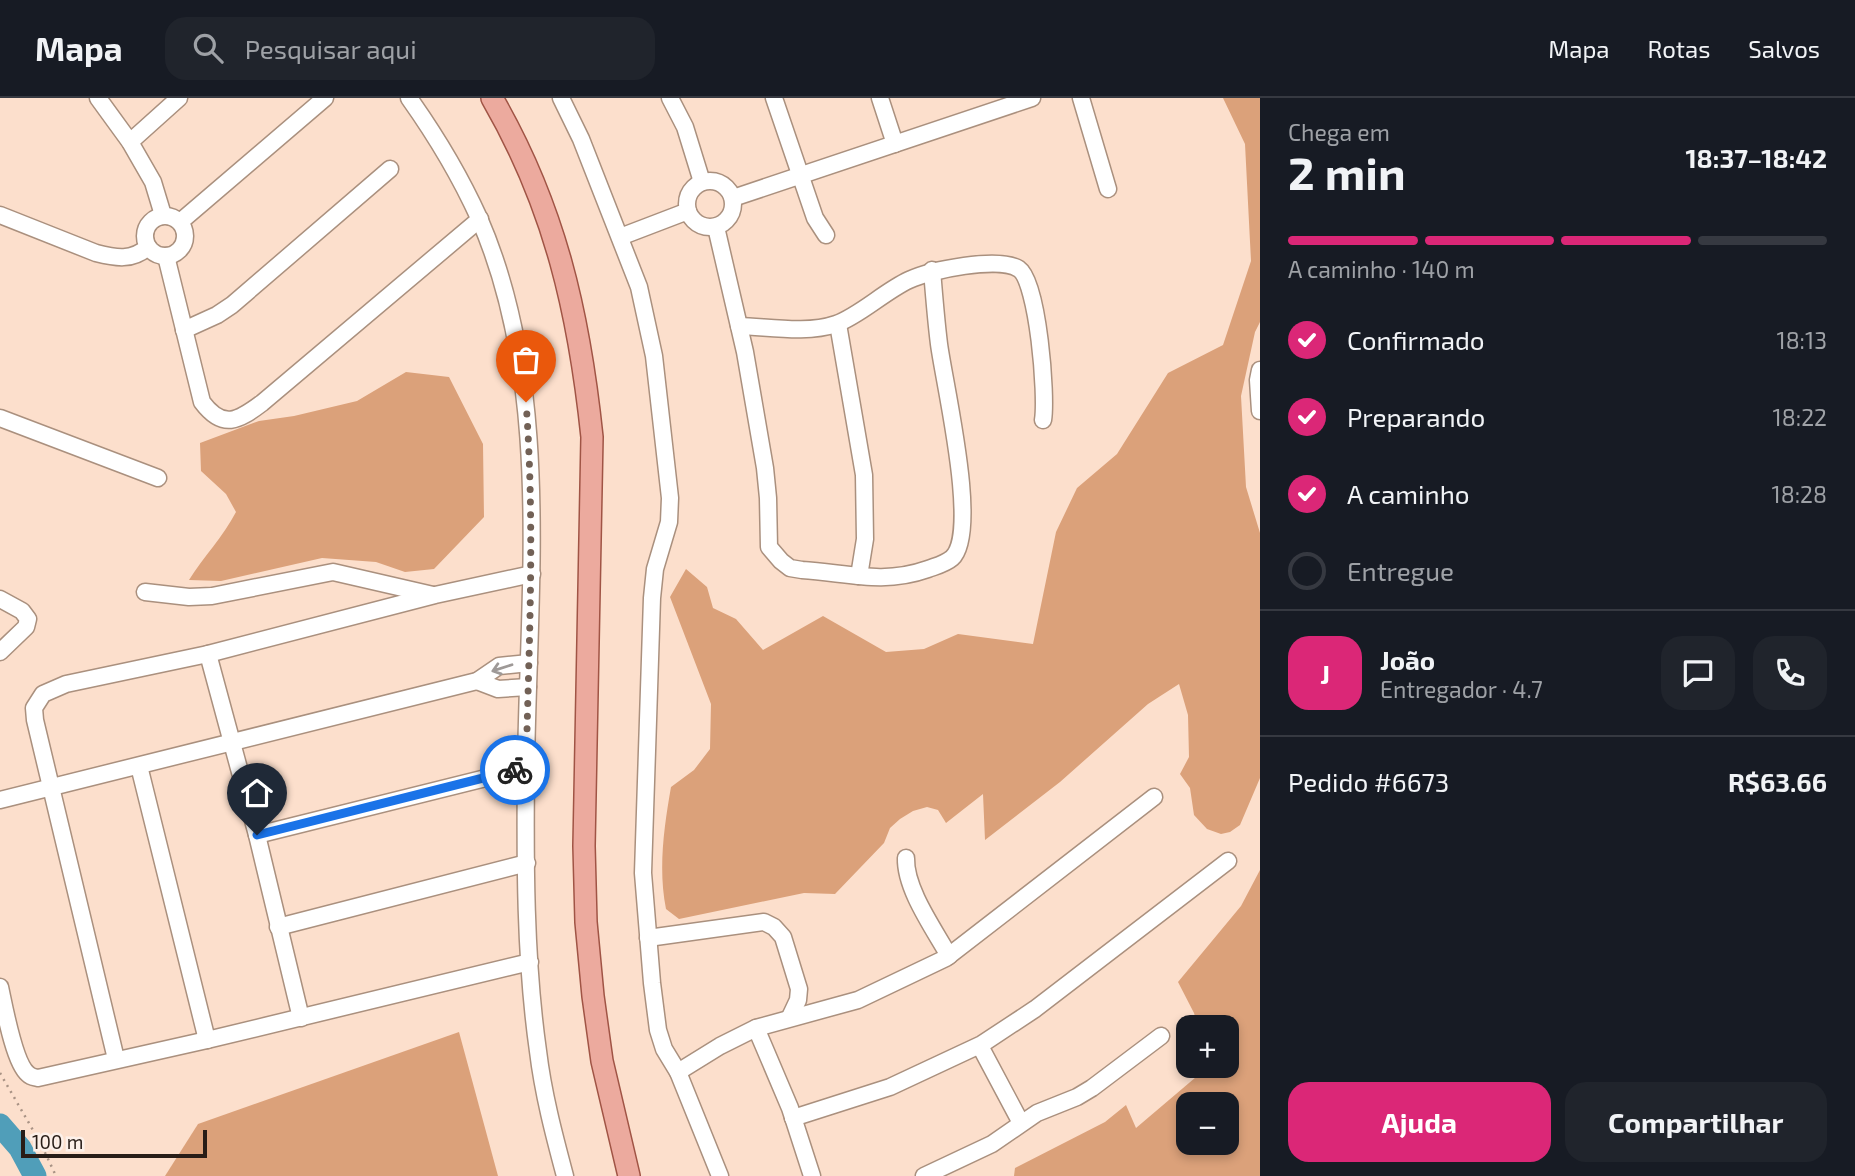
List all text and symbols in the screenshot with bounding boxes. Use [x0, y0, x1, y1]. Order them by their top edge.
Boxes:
search box [165, 17, 655, 80]
text: Mapa [35, 28, 123, 68]
icon: search [189, 29, 227, 67]
text: Pesquisar aqui [245, 33, 417, 64]
text: Mapa [1548, 34, 1610, 63]
text: Rotas [1648, 34, 1710, 63]
text: Salvos [1748, 34, 1820, 63]
text: Chega em [1288, 118, 1390, 146]
text: 18:37–18:42 [1685, 142, 1827, 173]
text: 2 min [1288, 144, 1406, 199]
text: A caminho · 140 m [1288, 255, 1475, 283]
icon: check [1288, 321, 1326, 359]
text: Confirmado [1347, 324, 1485, 355]
text: 18:13 [1777, 326, 1827, 354]
pin [496, 330, 556, 402]
icon: bag [507, 341, 545, 379]
icon: check [1288, 398, 1326, 436]
text: Preparando [1347, 401, 1485, 432]
text: 18:22 [1773, 403, 1827, 431]
icon: check [1288, 475, 1326, 513]
text: A caminho [1347, 478, 1470, 509]
text: 18:28 [1772, 480, 1827, 508]
text: Entregue [1347, 555, 1454, 586]
button: chat [1661, 636, 1735, 710]
button: phone [1753, 636, 1827, 710]
text: João [1380, 644, 1435, 675]
text: J [1320, 658, 1330, 689]
one-way arrow [491, 663, 513, 676]
text: Entregador · 4.7 [1380, 675, 1543, 703]
courier [480, 735, 550, 805]
icon: bike [496, 751, 534, 789]
pin [227, 763, 287, 835]
text: Pedido #6673 [1288, 766, 1449, 797]
text: R$63.66 [1728, 766, 1827, 797]
icon: home [238, 774, 276, 812]
map controls [1176, 1015, 1239, 1155]
button: + [1176, 1015, 1239, 1078]
button: Ajuda [1288, 1082, 1551, 1162]
button: Compartilhar [1565, 1082, 1827, 1162]
button: − [1176, 1092, 1239, 1155]
scale bar [21, 1127, 206, 1159]
text: 100 m [32, 1130, 83, 1153]

